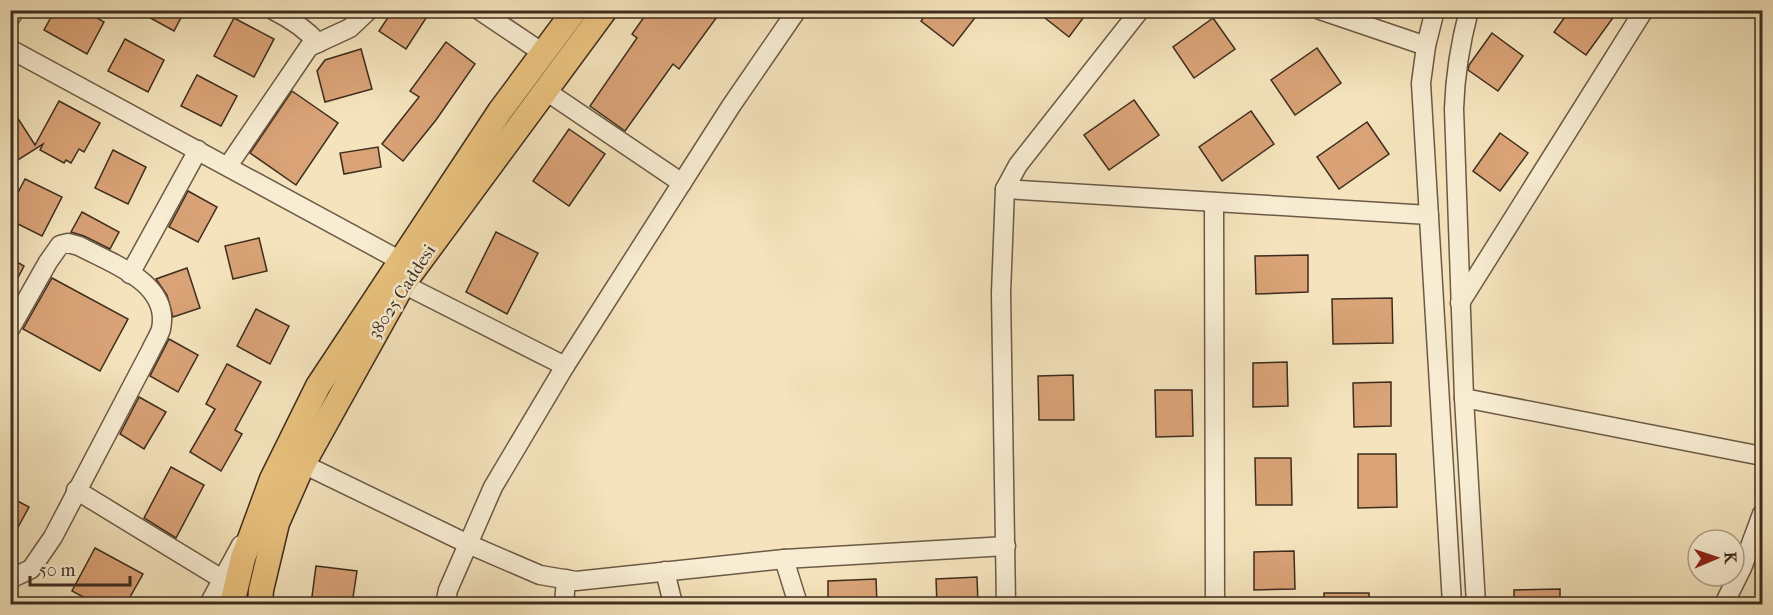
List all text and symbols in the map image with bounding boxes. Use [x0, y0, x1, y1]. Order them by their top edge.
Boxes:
street label: 38025 Caddesi [364, 240, 441, 343]
north arrow [1686, 528, 1746, 588]
scale bar [30, 549, 130, 587]
text: K [1721, 551, 1740, 565]
text: 50 m [39, 560, 76, 581]

